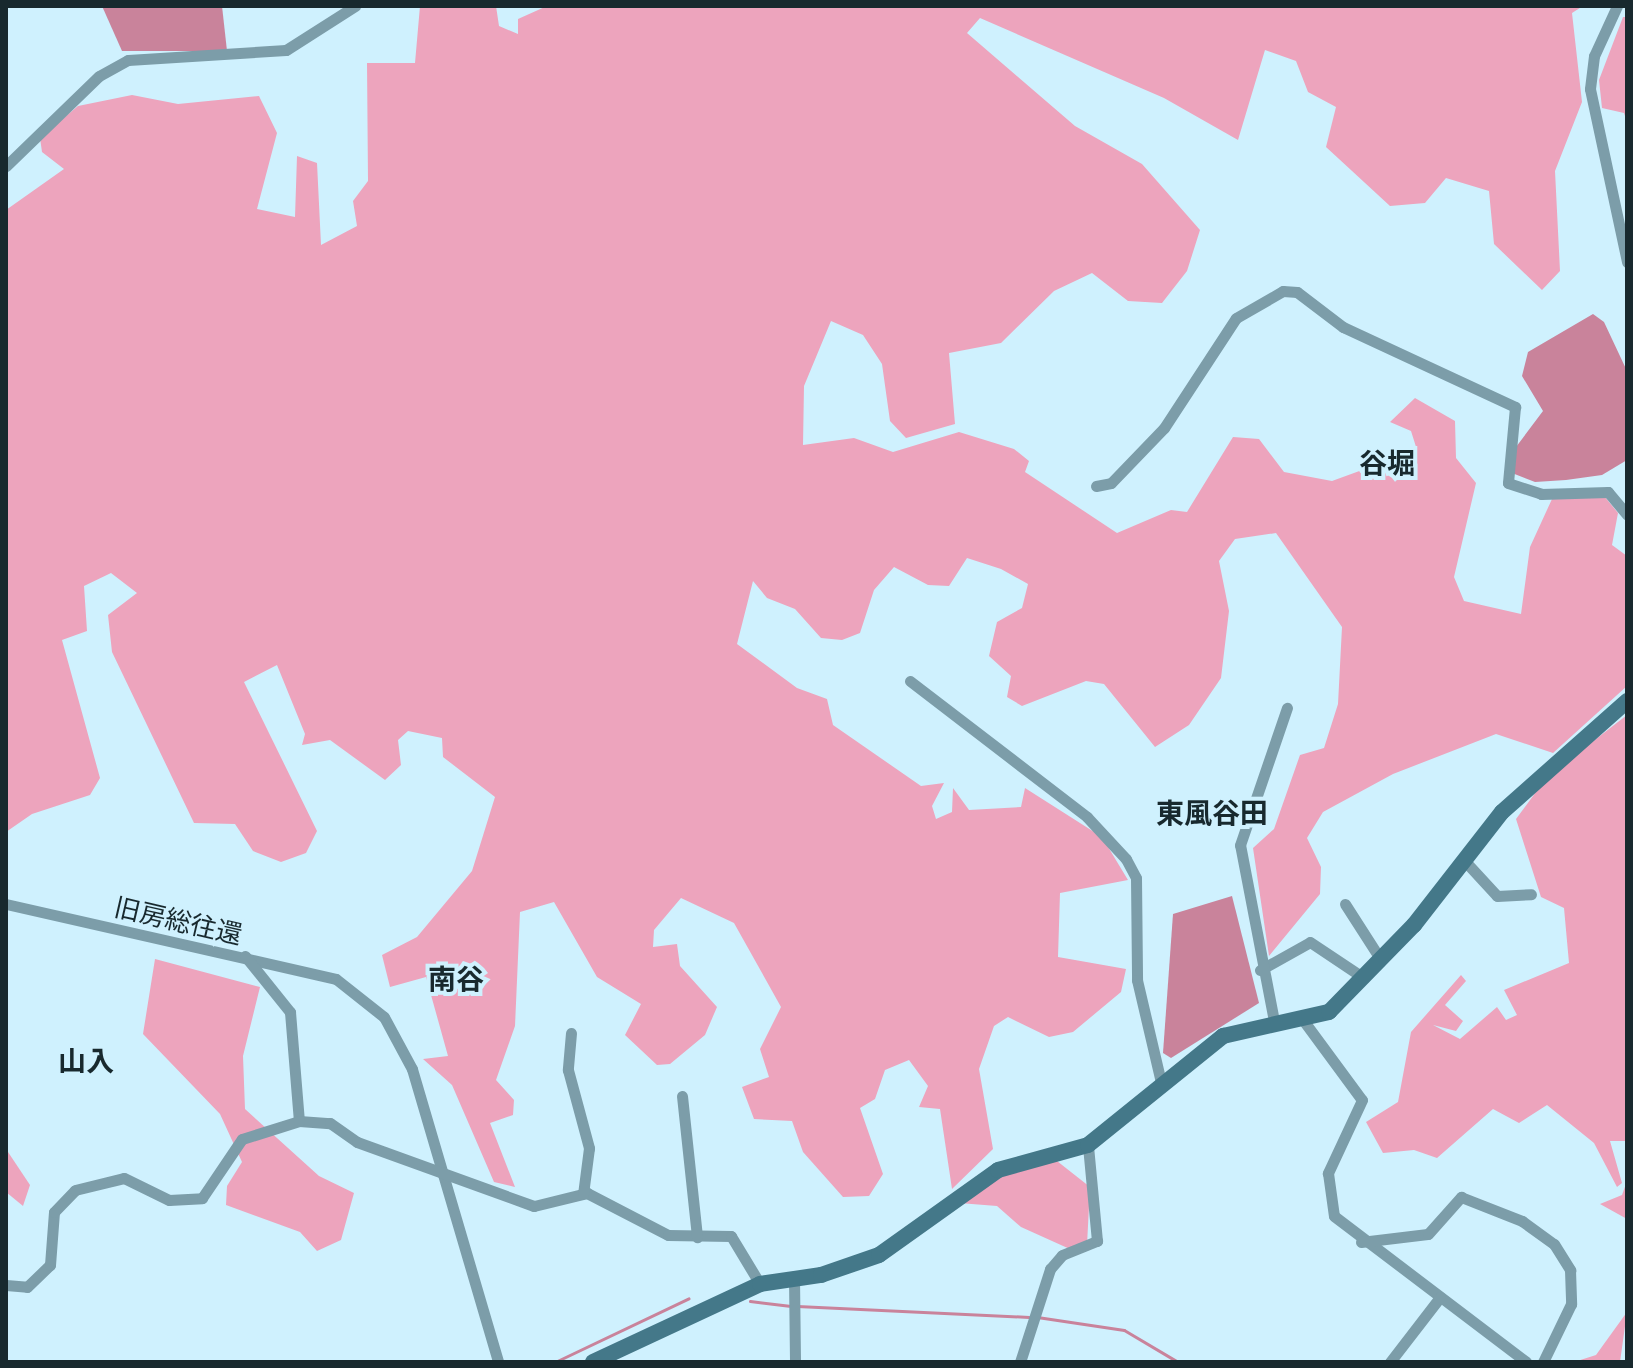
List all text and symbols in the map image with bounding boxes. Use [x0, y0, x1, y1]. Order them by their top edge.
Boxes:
district label: 谷堀 [1359, 447, 1415, 481]
district label: 東風谷田 [1156, 797, 1268, 831]
street label: 旧房総往還 [111, 892, 245, 952]
district label: 南谷 [428, 963, 484, 997]
district label: 山入 [58, 1045, 114, 1079]

